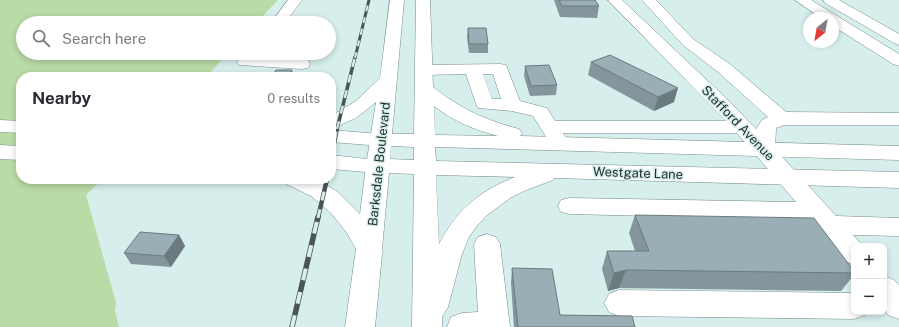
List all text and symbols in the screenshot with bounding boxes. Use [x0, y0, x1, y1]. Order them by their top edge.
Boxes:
north arrow [803, 12, 839, 48]
search box [16, 16, 336, 60]
icon: search [30, 27, 52, 49]
text: Search here [62, 30, 146, 47]
street label: Stafford Avenue [698, 82, 778, 164]
text: Nearby [32, 88, 91, 108]
text: 0 results [267, 91, 320, 106]
street label: Barksdale Boulevard [365, 101, 393, 227]
street label: Westgate Lane [593, 164, 683, 182]
map controls [851, 243, 887, 315]
button: + [851, 243, 887, 279]
button: − [851, 279, 887, 315]

